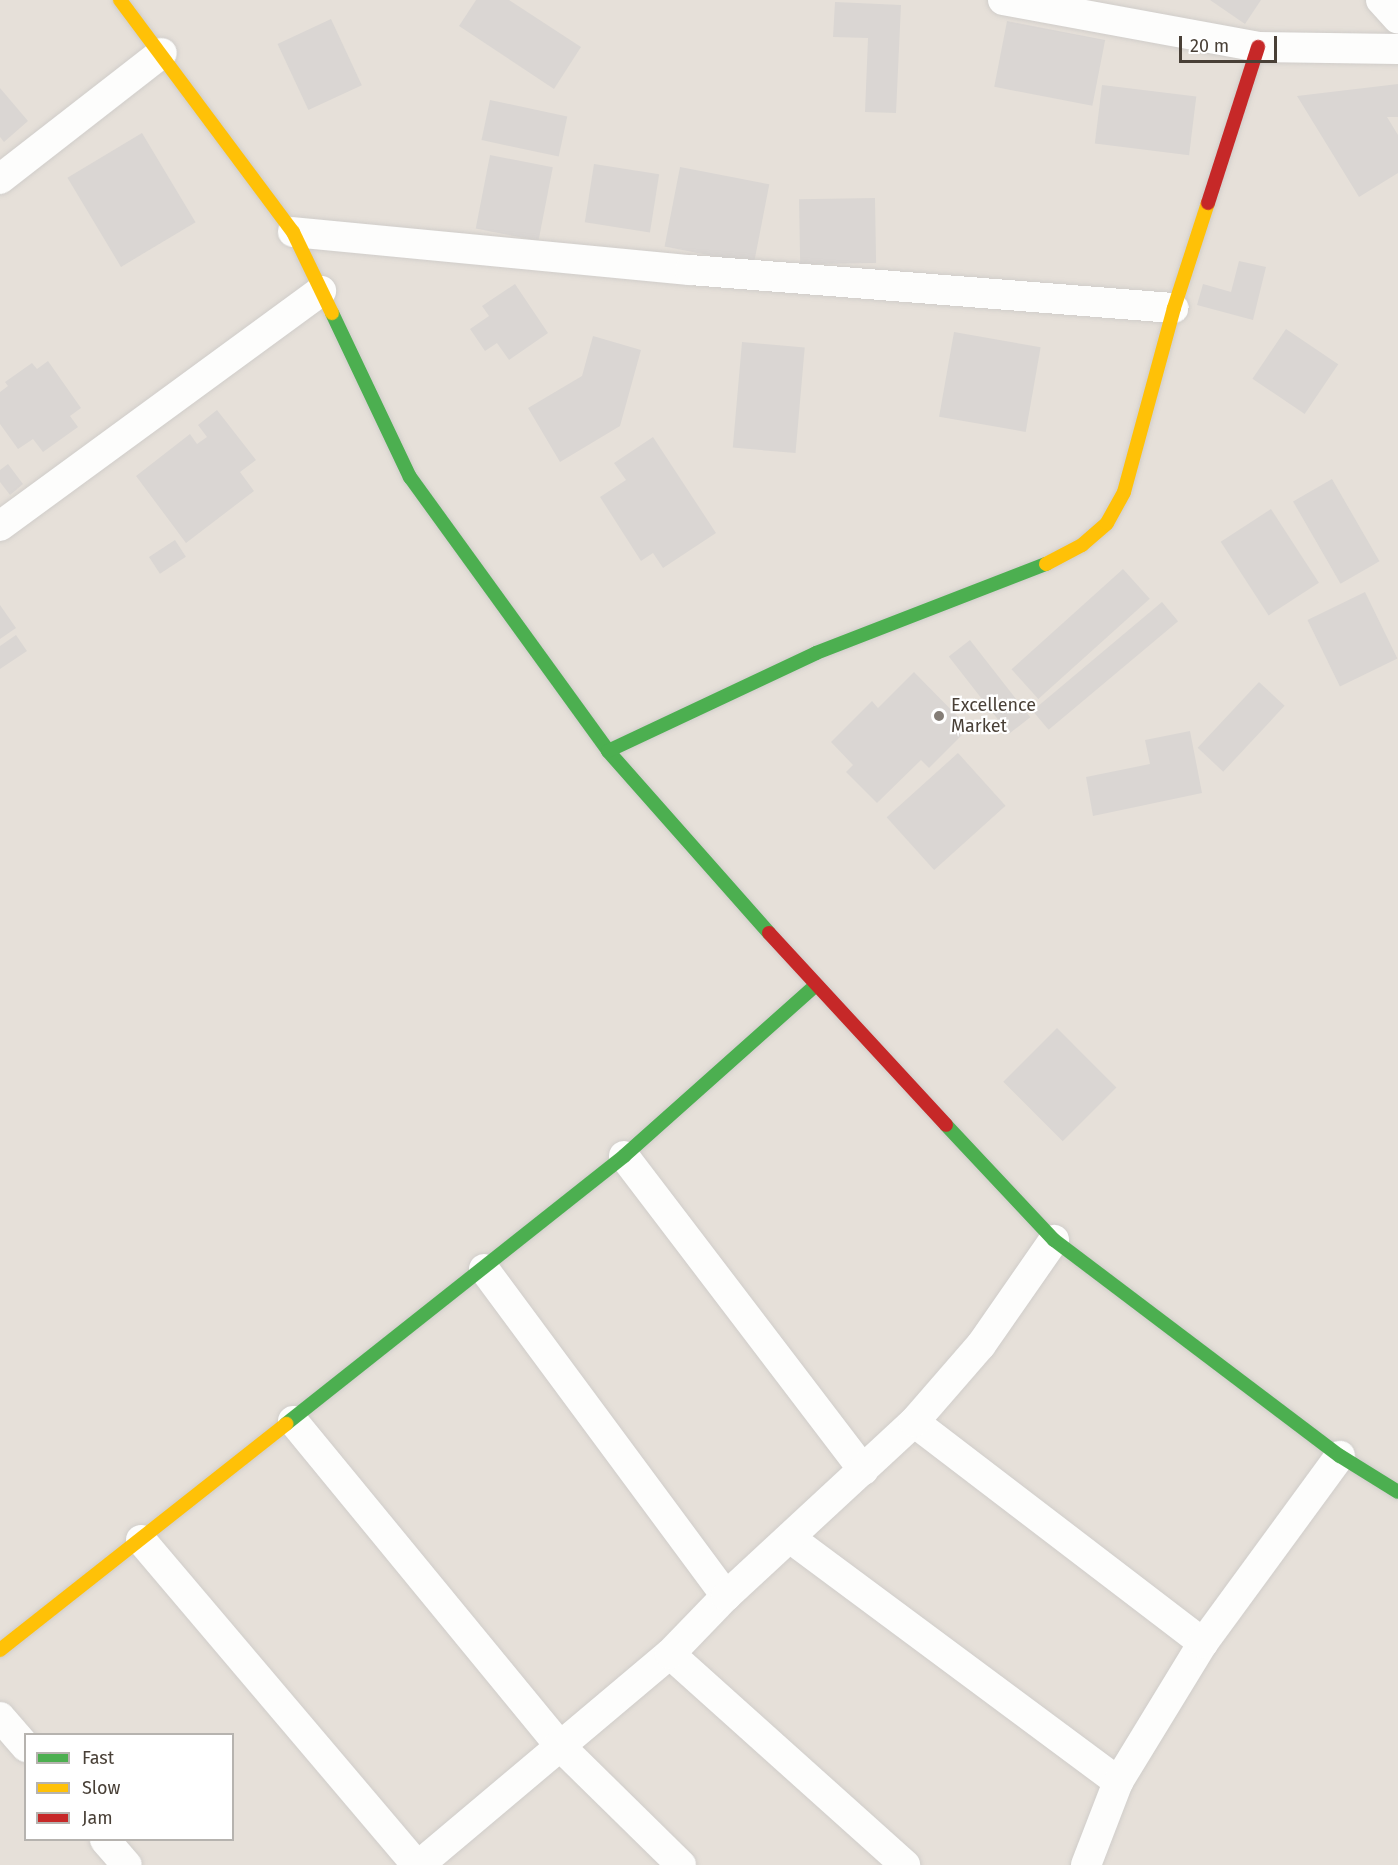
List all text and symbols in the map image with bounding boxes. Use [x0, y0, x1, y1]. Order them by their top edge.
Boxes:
scale bar [1182, 24, 1280, 62]
text: 20 m [1190, 35, 1229, 57]
place label: Excellence Market [951, 695, 1036, 738]
marker: Excellence Market [932, 709, 946, 723]
legend [24, 1733, 234, 1841]
text: Fast [82, 1747, 114, 1769]
text: Slow [82, 1777, 120, 1799]
text: Jam [82, 1807, 113, 1829]

